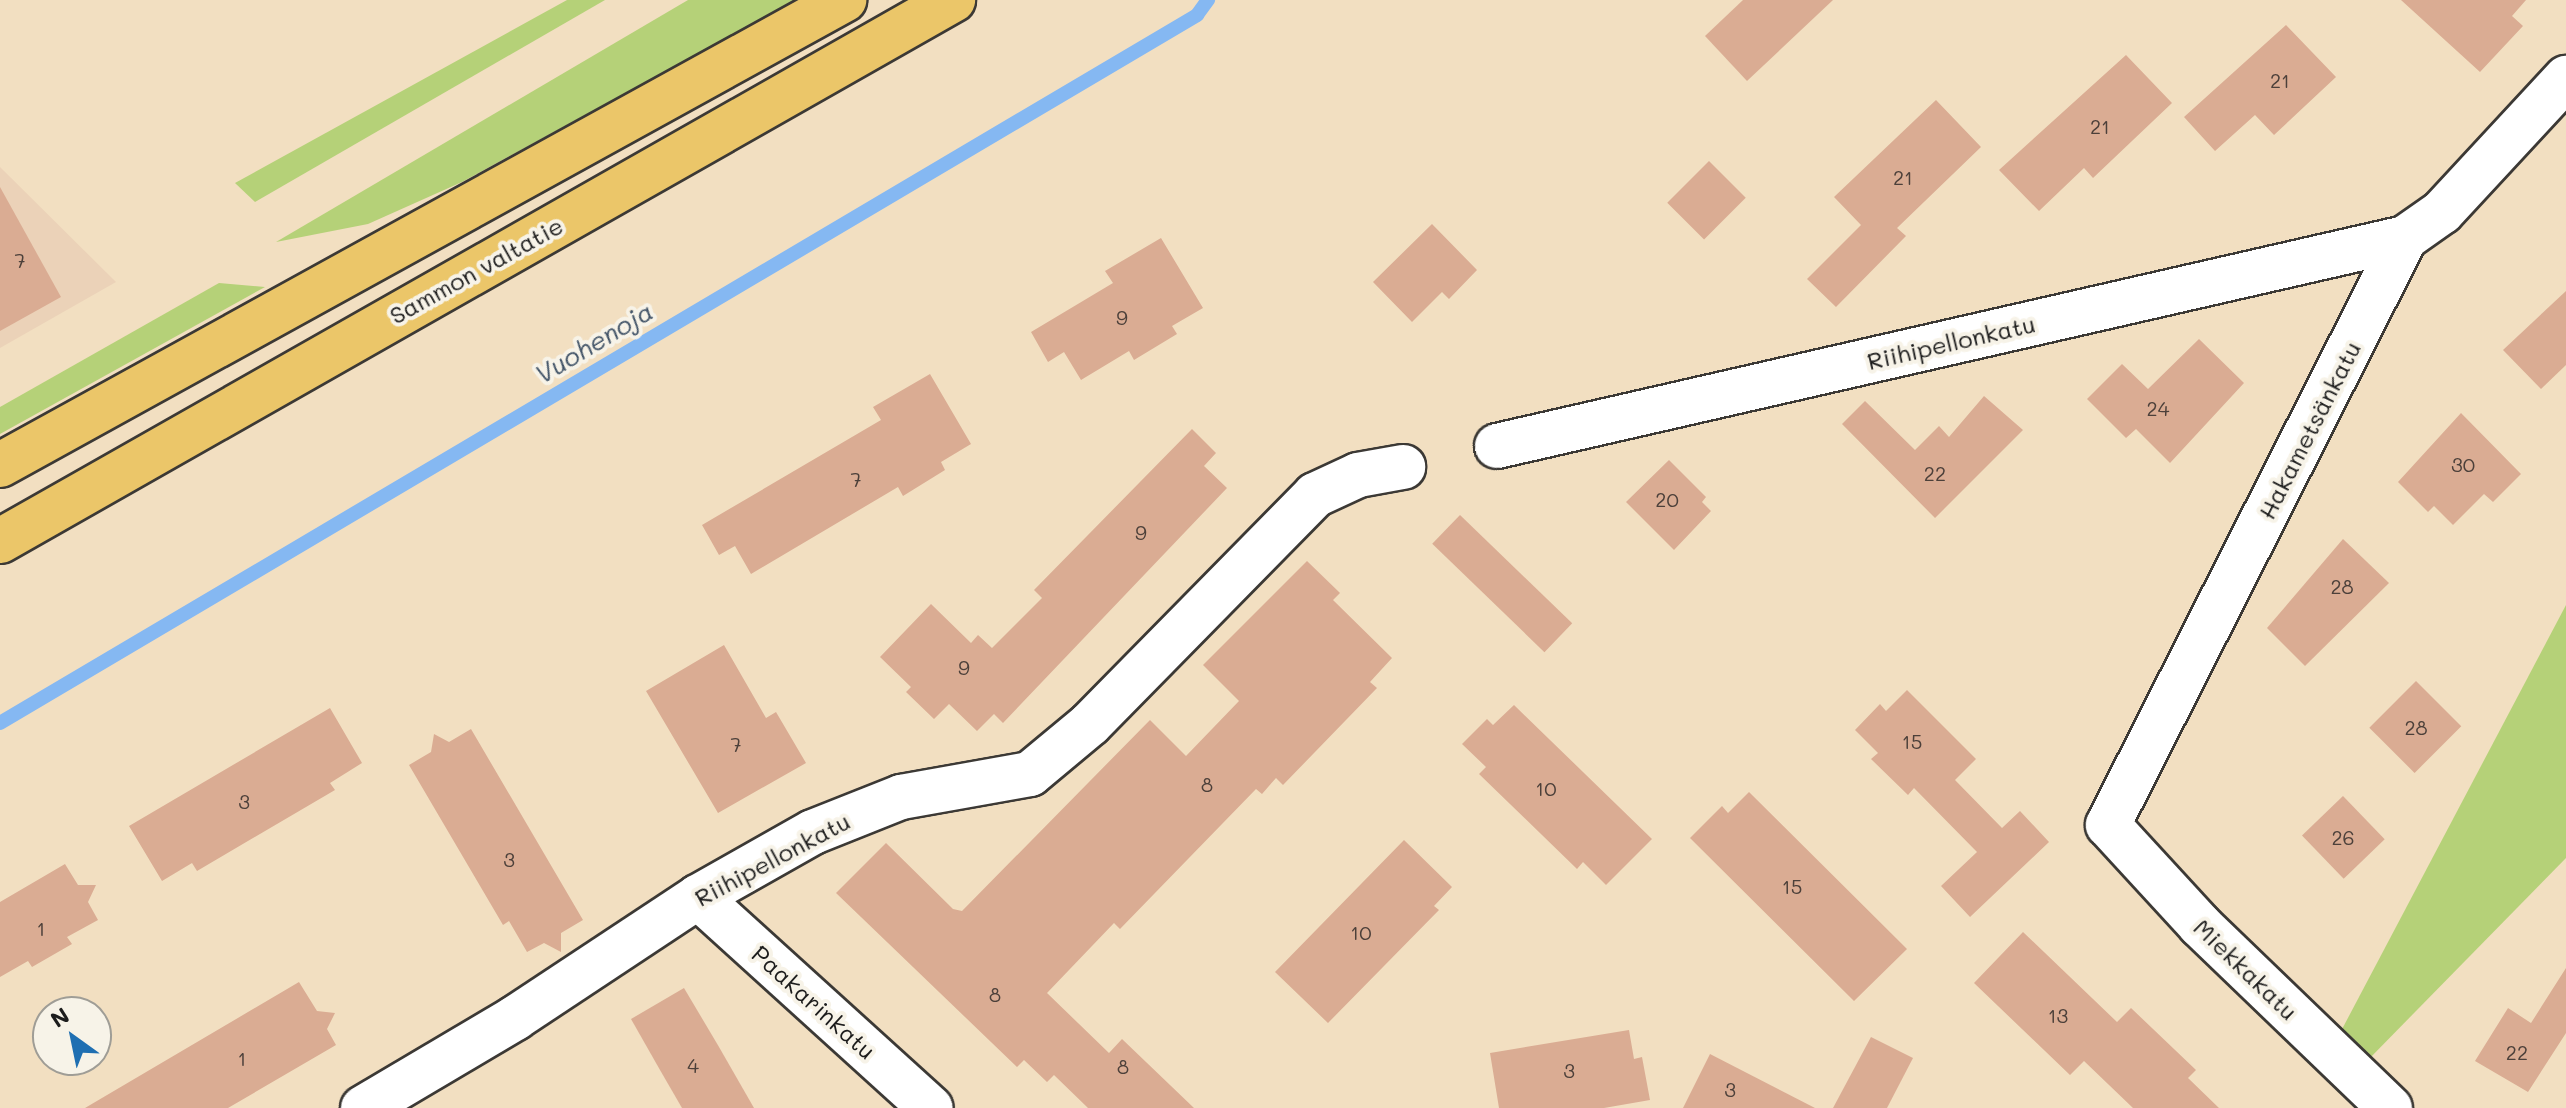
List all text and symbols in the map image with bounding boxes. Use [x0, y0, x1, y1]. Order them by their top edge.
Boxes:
house number: 21 [2270, 68, 2290, 92]
house number: 21 [2090, 114, 2110, 138]
house number: 21 [1893, 165, 1913, 189]
street label: Sammon valtatie [384, 210, 568, 330]
house number: 7 [14, 248, 26, 272]
water label: Vuohenoja [529, 296, 659, 390]
house number: 9 [1116, 305, 1128, 329]
street label: Riihipellonkatu [1864, 309, 2038, 375]
street label: Hakametsänkatu [2252, 336, 2366, 524]
house number: 24 [2147, 396, 2169, 420]
house number: 30 [2451, 452, 2475, 476]
house number: 22 [1924, 461, 1946, 485]
house number: 7 [850, 467, 862, 491]
house number: 20 [1655, 487, 1679, 511]
house number: 9 [1135, 520, 1147, 544]
house number: 28 [2330, 574, 2354, 598]
house number: 9 [958, 655, 970, 679]
house number: 28 [2404, 715, 2428, 739]
house number: 15 [1902, 729, 1922, 753]
house number: 7 [730, 732, 742, 756]
house number: 8 [1201, 772, 1213, 796]
house number: 10 [1535, 776, 1557, 800]
house number: 3 [238, 789, 250, 813]
street label: Riihipellonkatu [689, 806, 855, 912]
house number: 26 [2331, 825, 2355, 849]
house number: 3 [503, 847, 515, 871]
house number: 15 [1782, 874, 1802, 898]
street label: Miekkakatu [2188, 912, 2304, 1026]
house number: 1 [37, 916, 45, 940]
house number: 10 [1350, 920, 1372, 944]
street label: Paakarinkatu [746, 939, 882, 1065]
house number: 8 [989, 982, 1001, 1006]
north arrow [32, 996, 112, 1076]
text: N [45, 1000, 75, 1034]
house number: 13 [2048, 1003, 2068, 1027]
house number: 22 [2506, 1040, 2528, 1064]
house number: 1 [238, 1046, 246, 1070]
house number: 4 [687, 1053, 699, 1077]
house number: 8 [1117, 1054, 1129, 1078]
house number: 3 [1563, 1058, 1575, 1082]
house number: 3 [1724, 1077, 1736, 1101]

